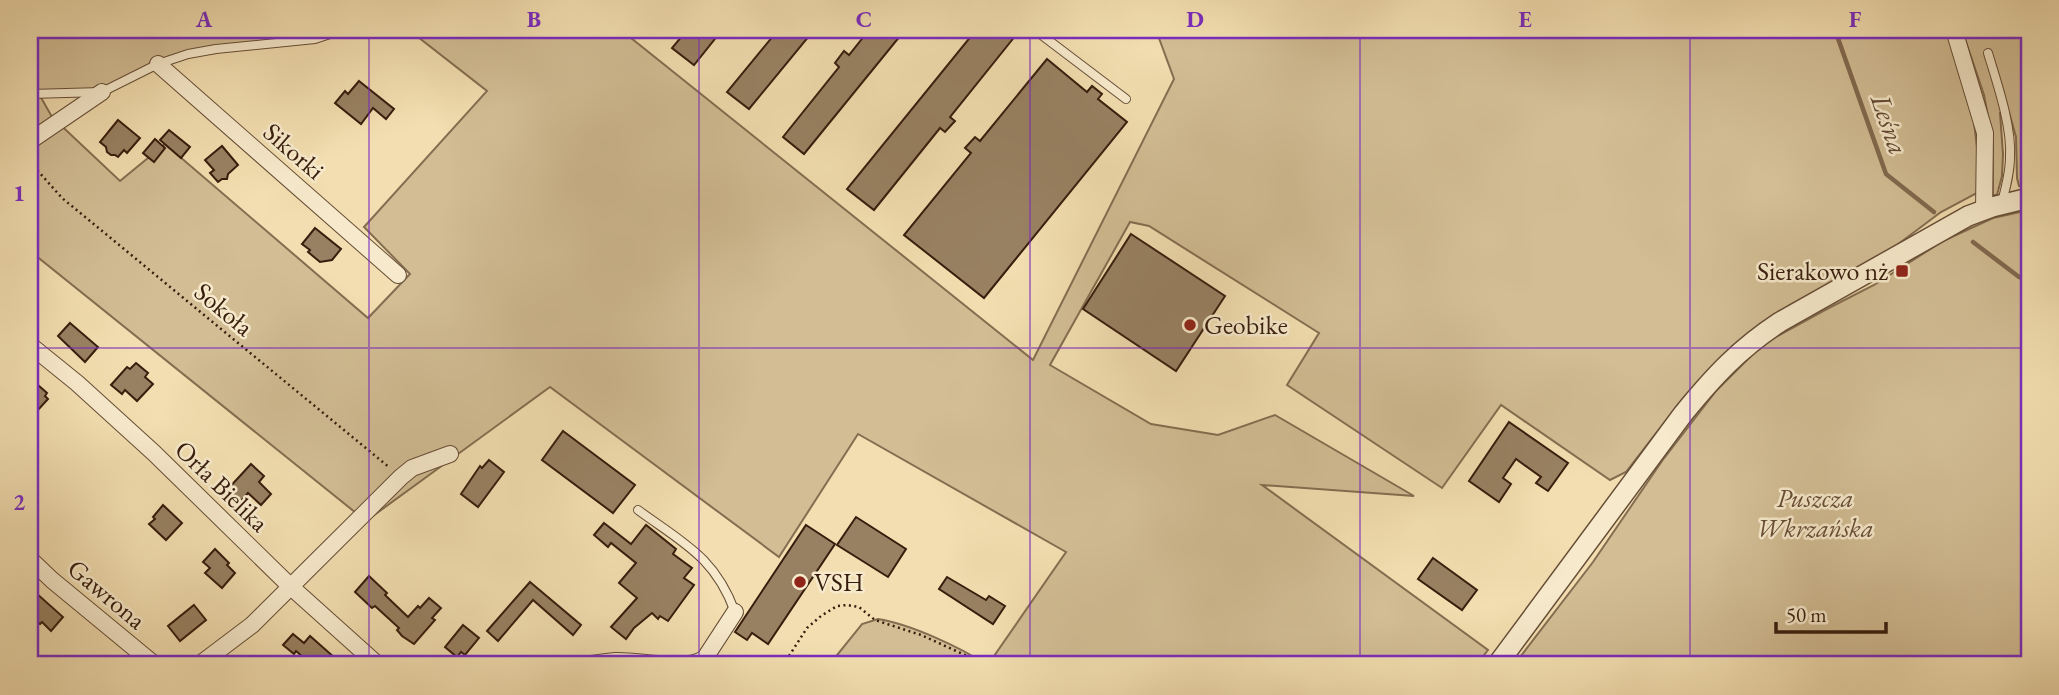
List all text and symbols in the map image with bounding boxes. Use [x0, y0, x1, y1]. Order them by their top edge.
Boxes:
text: A [195, 4, 213, 34]
text: B [527, 4, 541, 34]
text: C [856, 4, 872, 34]
text: D [1186, 4, 1204, 34]
text: E [1518, 4, 1532, 34]
text: F [1849, 4, 1862, 34]
water label: Leśna [1863, 88, 1917, 159]
street label: Sikorki [256, 115, 332, 187]
text: 1 [13, 178, 25, 208]
place label: Sierakowo nż [1757, 254, 1888, 288]
marker: Sierakowo nż [1894, 263, 1910, 279]
street label: Sokoła [187, 274, 261, 344]
place label: Geobike [1204, 308, 1288, 342]
marker: Geobike [1182, 317, 1198, 333]
street label: Orła Bielika [168, 433, 277, 540]
park label: Puszcza Wkrzańska [1756, 481, 1874, 545]
text: 2 [13, 487, 25, 517]
street label: Gawrona [61, 551, 154, 637]
place label: VSH [814, 565, 864, 599]
marker: VSH [792, 574, 808, 590]
scale bar [1776, 590, 1886, 634]
text: 50 m [1786, 601, 1827, 628]

